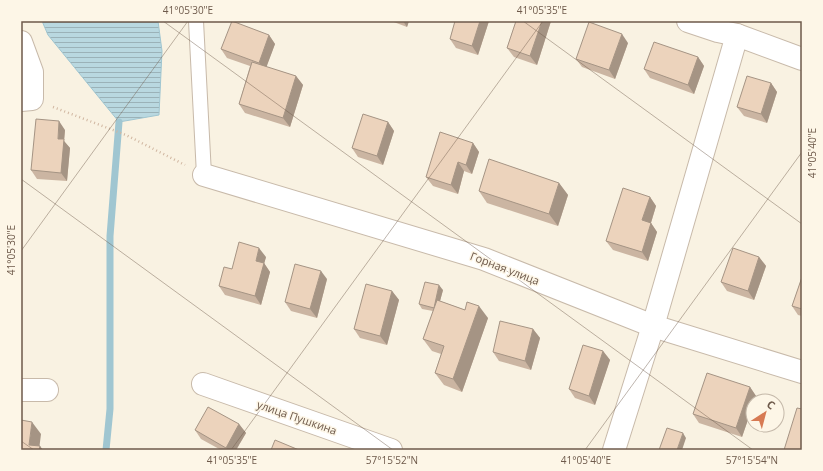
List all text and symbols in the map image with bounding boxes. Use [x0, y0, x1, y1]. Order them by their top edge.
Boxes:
text: 41°05'30"E [163, 3, 213, 17]
text: 41°05'35"E [517, 3, 567, 17]
text: 41°05'40"E [805, 128, 819, 178]
text: 41°05'30"E [4, 225, 18, 275]
street label: Горная улица [468, 248, 542, 288]
north arrow [745, 393, 785, 433]
street label: улица Пушкина [255, 396, 339, 438]
text: С [764, 396, 778, 413]
text: 41°05'35"E [207, 453, 257, 467]
text: 57°15'52"N [366, 453, 418, 467]
text: 41°05'40"E [561, 453, 611, 467]
text: 57°15'54"N [726, 453, 778, 467]

